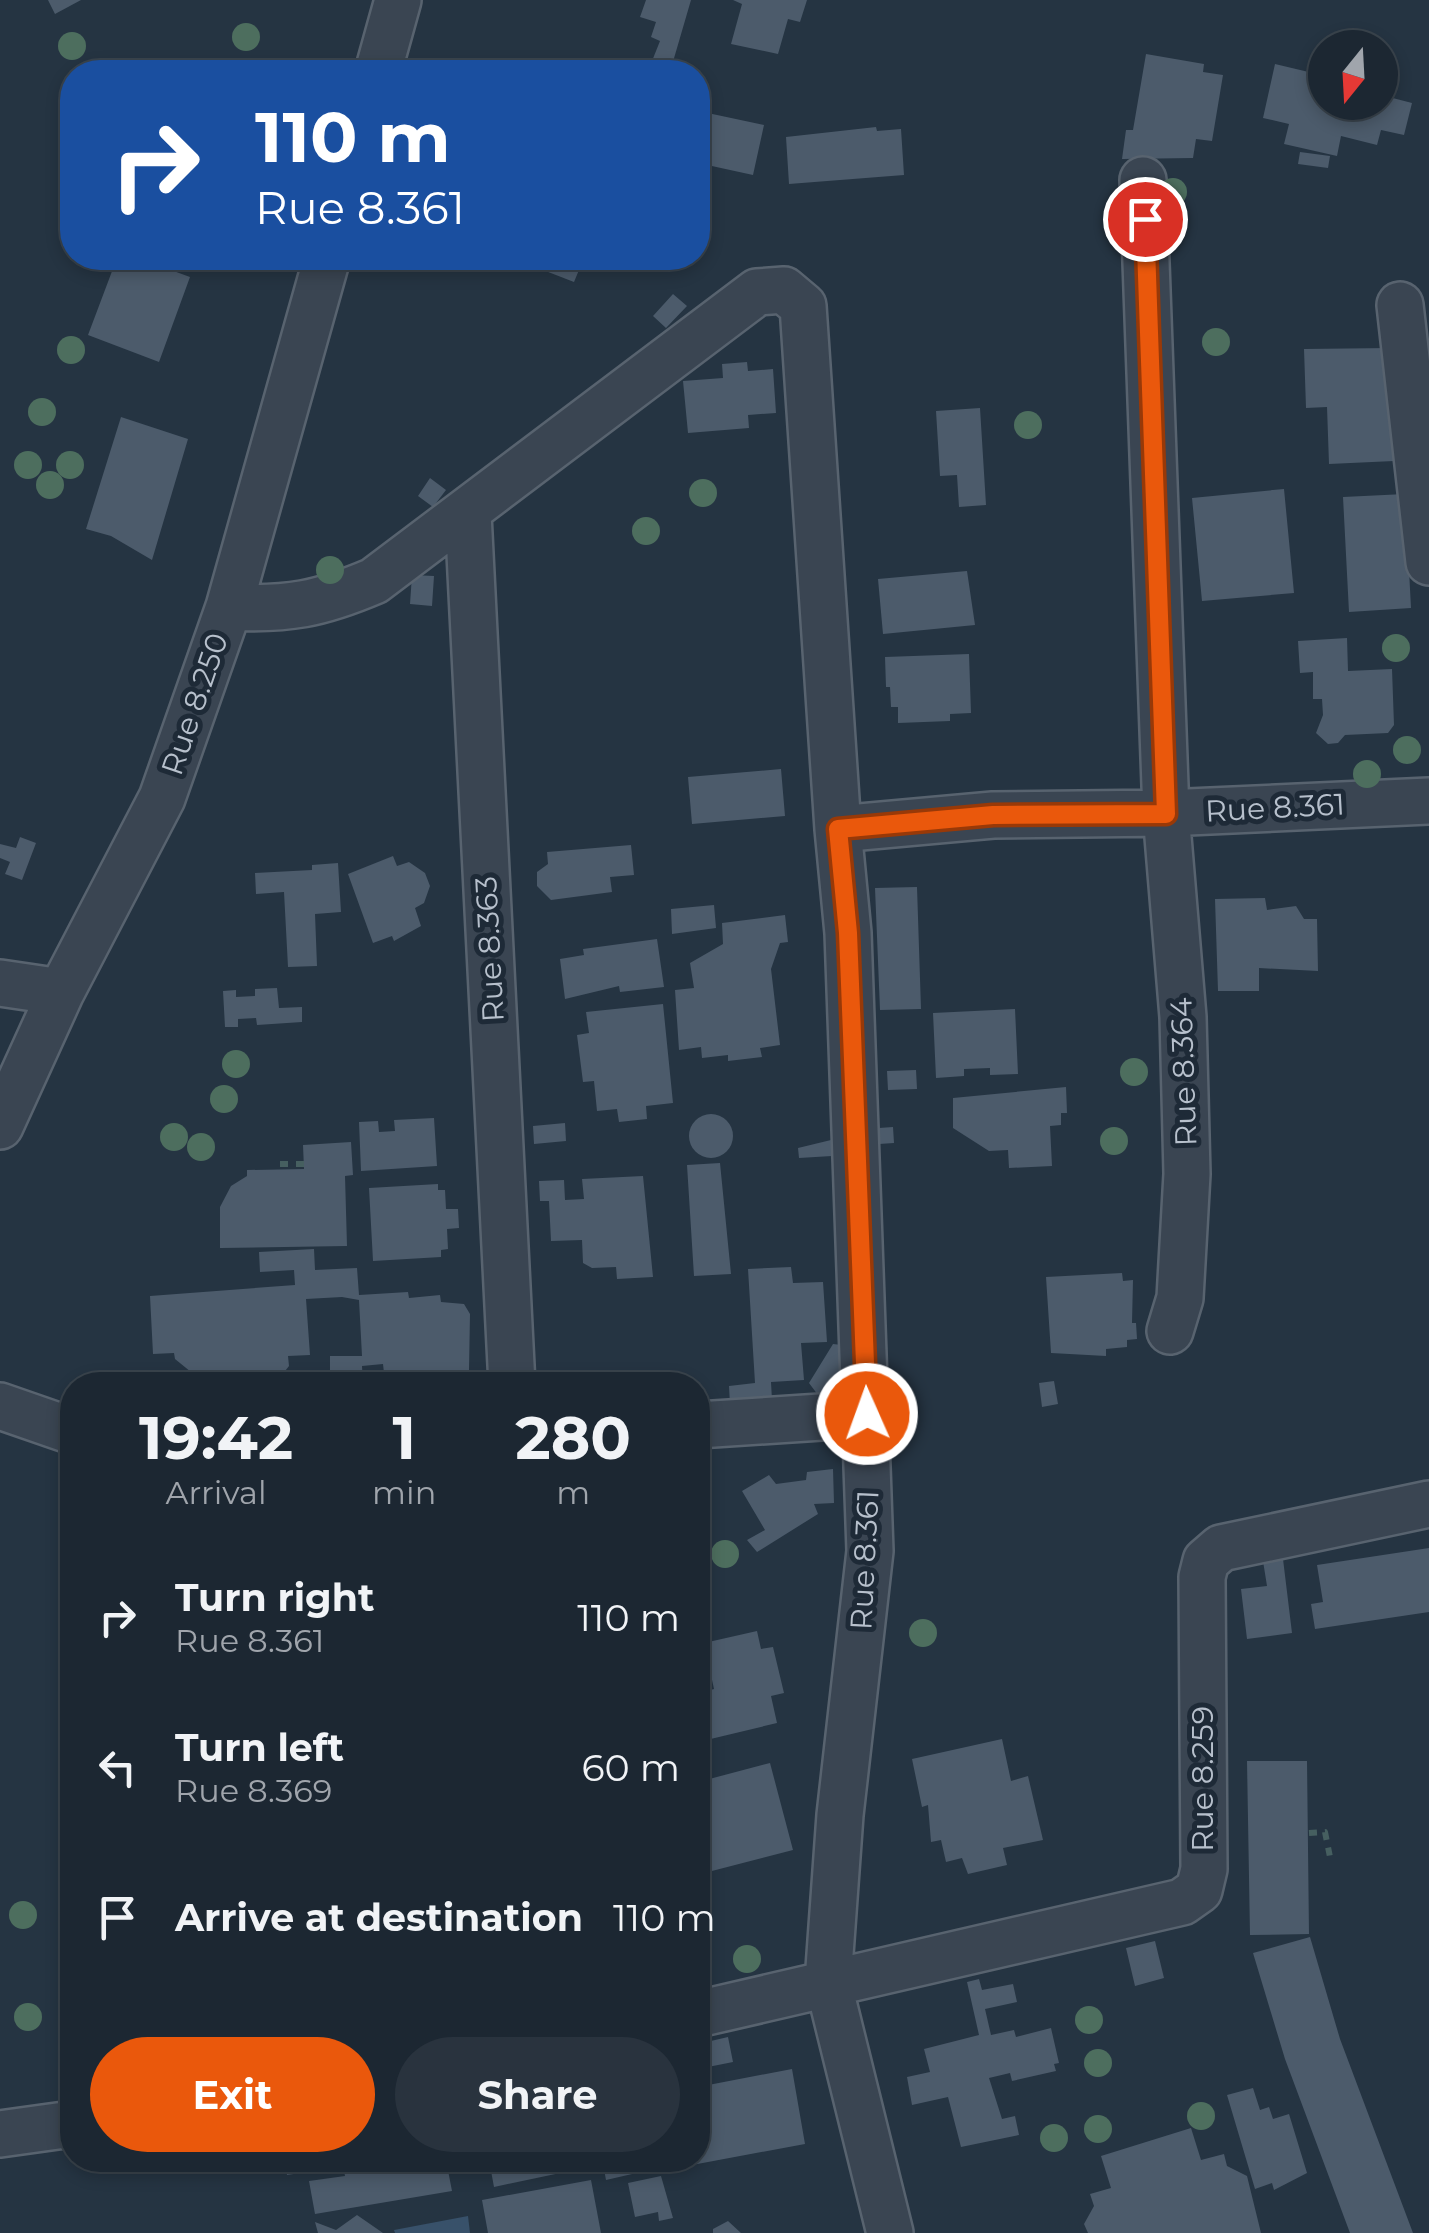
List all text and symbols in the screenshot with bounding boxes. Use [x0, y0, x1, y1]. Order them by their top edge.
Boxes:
north arrow [1308, 30, 1398, 120]
map controls [1308, 30, 1398, 120]
text: 110 m [255, 94, 451, 180]
icon: right [90, 100, 220, 230]
pin [1103, 177, 1188, 262]
text: Rue 8.361 [255, 180, 465, 235]
icon: arrive [1118, 192, 1173, 247]
street label: Rue 8.250 [153, 628, 236, 780]
street label: Rue 8.361 [1204, 785, 1346, 830]
street label: Rue 8.363 [467, 875, 512, 1023]
street label: Rue 8.364 [1162, 997, 1205, 1147]
position arrow [815, 1362, 919, 1466]
text: 19:42 [139, 1401, 293, 1474]
text: 1 [392, 1401, 416, 1474]
text: 280 [515, 1401, 631, 1474]
text: Arrival [166, 1473, 267, 1512]
text: min [372, 1473, 436, 1512]
text: m [556, 1473, 590, 1512]
street label: Rue 8.361 [842, 1489, 887, 1631]
text: Turn right [175, 1574, 374, 1621]
icon: right [90, 1590, 145, 1645]
text: 110 m [577, 1594, 680, 1641]
text: Rue 8.361 [175, 1621, 324, 1660]
street label: Rue 8.259 [1184, 1706, 1221, 1852]
text: Turn left [175, 1724, 344, 1771]
icon: left [90, 1740, 145, 1795]
text: 60 m [581, 1744, 680, 1791]
text: Rue 8.369 [175, 1771, 332, 1810]
icon: arrive [90, 1890, 145, 1945]
text: Arrive at destination [175, 1894, 583, 1941]
text: 110 m [613, 1894, 716, 1941]
button: Exit [90, 2037, 375, 2152]
button: Share [395, 2037, 680, 2152]

